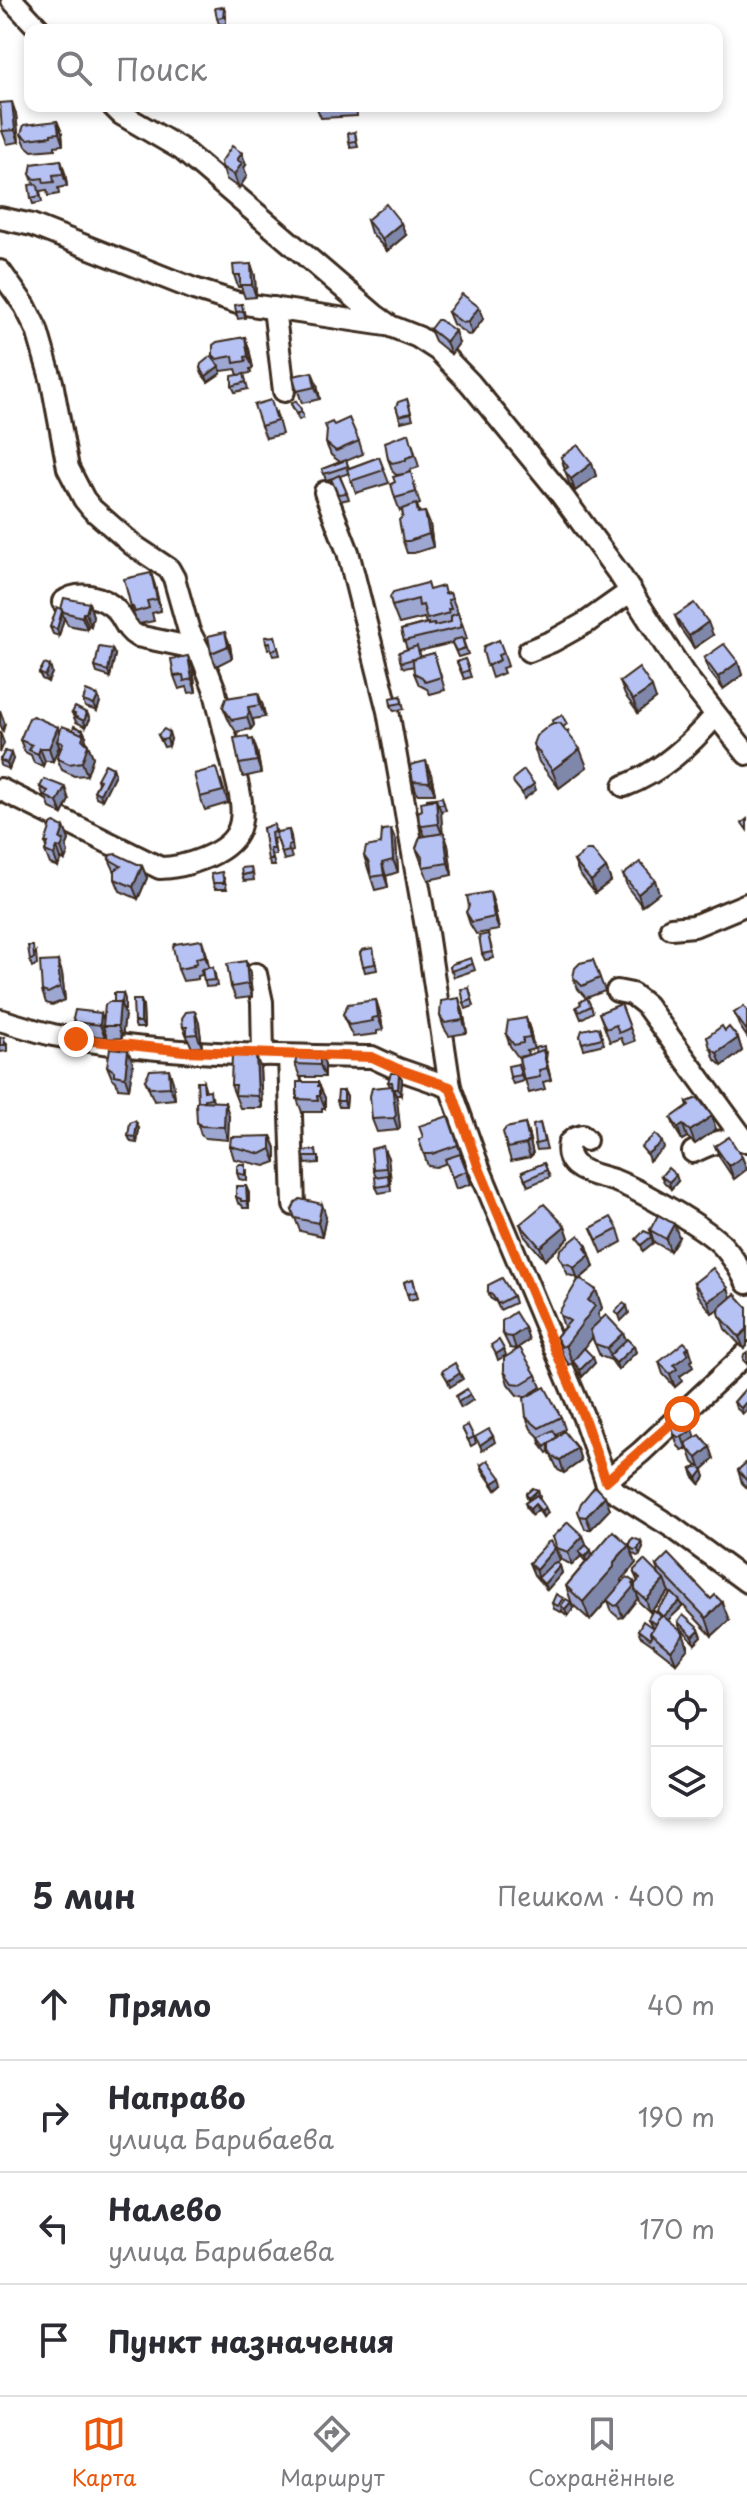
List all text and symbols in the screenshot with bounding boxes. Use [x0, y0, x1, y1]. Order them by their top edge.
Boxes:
search box [24, 24, 723, 112]
icon: search [52, 46, 96, 90]
text: Поиск [116, 46, 207, 91]
route end [58, 1021, 94, 1057]
route start [664, 1396, 700, 1432]
map controls [651, 1675, 723, 1819]
button: locate [651, 1675, 723, 1747]
button: layers [651, 1747, 723, 1819]
text: 5 мин [32, 1869, 136, 1921]
text: Пешком · 400 m [497, 1876, 715, 1915]
icon: ahead [32, 1982, 76, 2026]
text: Прямо [108, 1982, 211, 2027]
text: 40 m [647, 1985, 715, 2024]
text: Направо [108, 2074, 246, 2119]
icon: right [32, 2094, 76, 2138]
text: 190 m [638, 2097, 715, 2136]
text: улица Барибаева [108, 2119, 334, 2158]
text: Налево [108, 2186, 222, 2231]
icon: left [32, 2206, 76, 2250]
text: 170 m [640, 2209, 715, 2248]
text: улица Барибаева [108, 2231, 334, 2270]
icon: arrive [32, 2318, 76, 2362]
text: Пункт назначения [108, 2318, 394, 2363]
tab: Карта [72, 2412, 136, 2493]
tab: Маршрут [280, 2412, 384, 2493]
tab: Сохранённые [528, 2412, 675, 2493]

